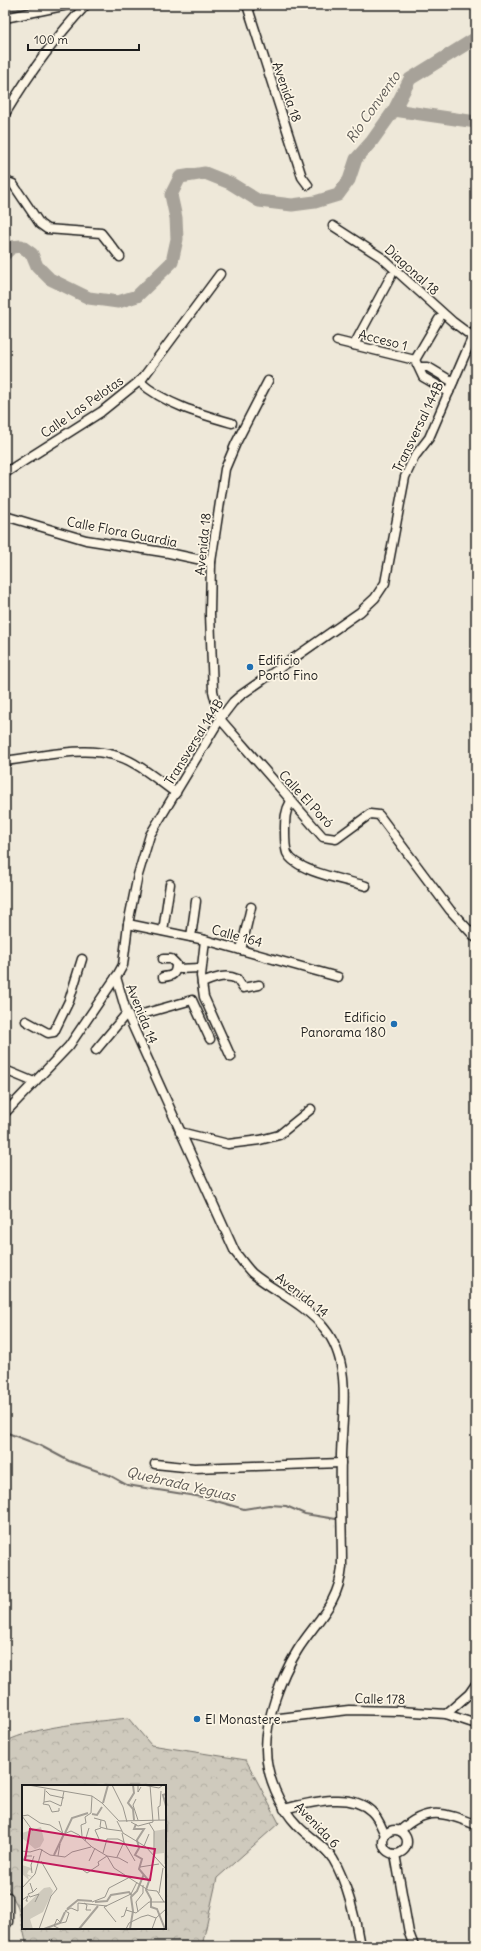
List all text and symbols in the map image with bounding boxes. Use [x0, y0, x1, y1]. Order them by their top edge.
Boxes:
scale bar [28, 26, 139, 52]
text: 100 m [34, 32, 68, 47]
street label: Avenida 18 [269, 60, 305, 124]
water label: Río Convento [342, 67, 405, 146]
street label: Diagonal 18 [381, 241, 443, 299]
street label: Acceso 1 [357, 326, 409, 354]
street label: Calle Las Pelotas [37, 372, 127, 442]
street label: Transversal 144B [389, 379, 447, 475]
street label: Avenida 18 [191, 512, 215, 576]
street label: Calle Flora Guardia [65, 513, 179, 551]
place label: Edificio Porto Fino [258, 652, 318, 684]
marker: Edificio Porto Fino [245, 662, 255, 672]
street label: Transversal 144B [161, 696, 227, 788]
street label: Calle El Poró [275, 767, 337, 831]
street label: Calle 164 [210, 921, 264, 951]
street label: Avenida 14 [122, 982, 162, 1046]
place label: Edificio Panorama 180 [301, 1009, 386, 1041]
marker: Edificio Panorama 180 [389, 1019, 399, 1029]
street label: Avenida 14 [272, 1269, 332, 1321]
water label: Quebrada Yeguas [125, 1463, 239, 1506]
street label: Calle 178 [354, 1690, 406, 1708]
place label: El Monastere [205, 1711, 280, 1728]
marker: El Monastere [192, 1714, 202, 1724]
inset map [22, 1785, 166, 1929]
street label: Avenida 6 [291, 1798, 343, 1852]

